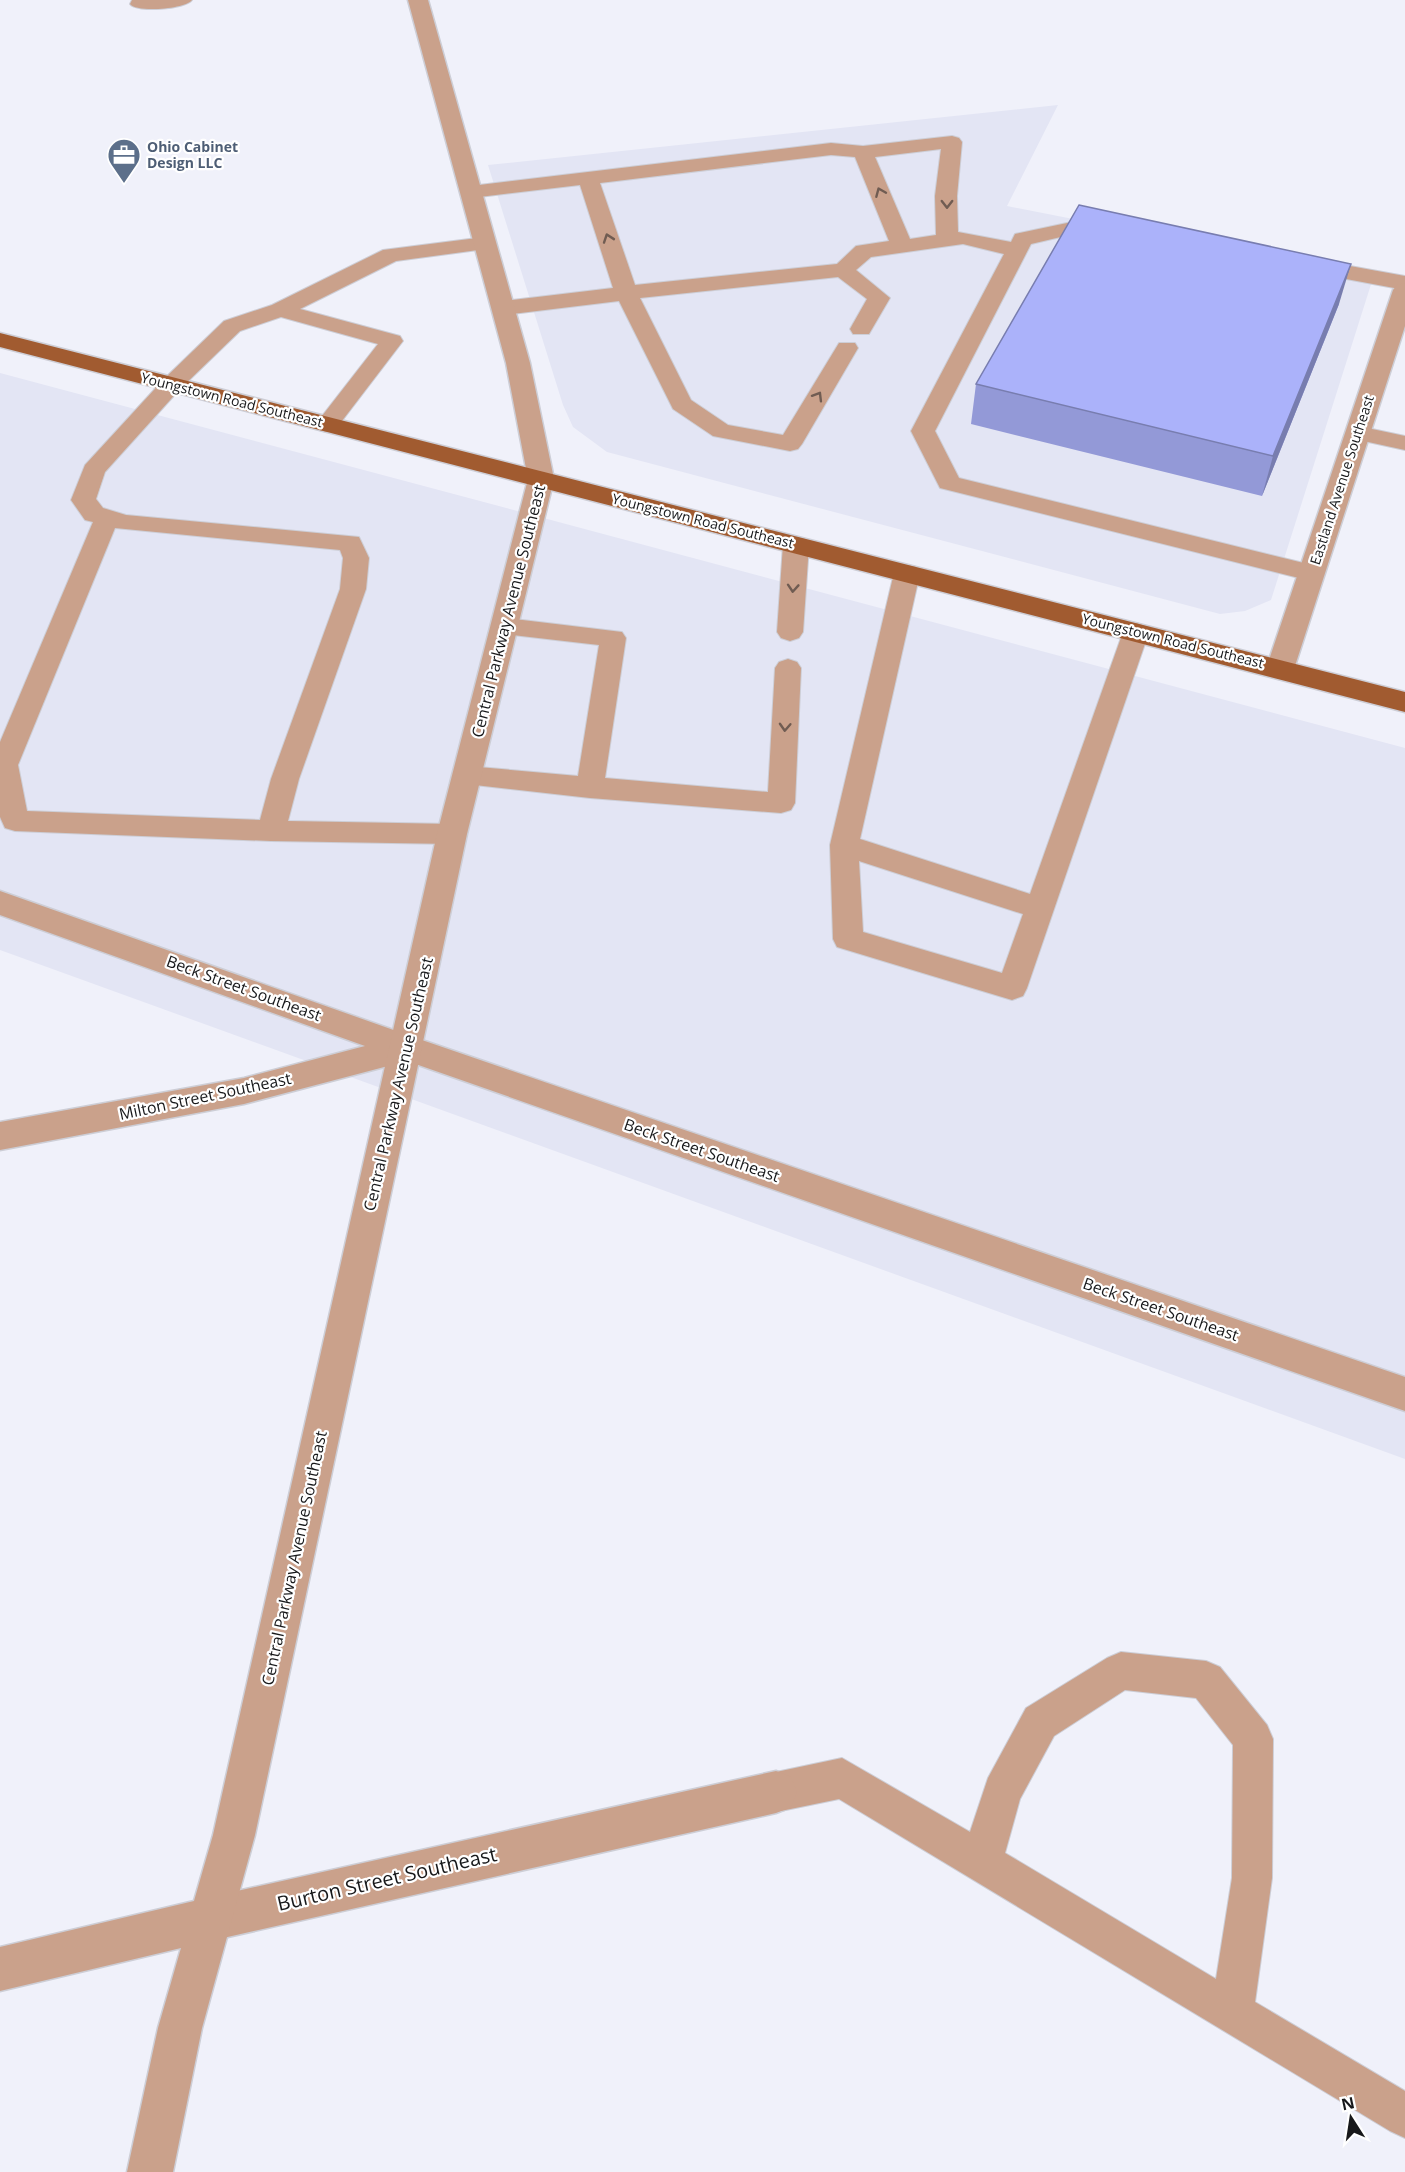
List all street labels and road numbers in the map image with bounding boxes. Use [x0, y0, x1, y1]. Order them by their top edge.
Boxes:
street label: Youngstown Road Southeast [139, 368, 325, 431]
street label: Eastland Avenue Southeast [1305, 393, 1378, 567]
street label: Central Parkway Avenue Southeast [466, 482, 550, 740]
street label: Youngstown Road Southeast [610, 489, 796, 552]
street label: Youngstown Road Southeast [1080, 609, 1266, 672]
street label: Beck Street Southeast [163, 950, 325, 1026]
street label: Central Parkway Avenue Southeast [358, 955, 438, 1213]
street label: Milton Street Southeast [117, 1067, 293, 1125]
street label: Beck Street Southeast [621, 1113, 783, 1187]
street label: Beck Street Southeast [1080, 1272, 1242, 1346]
street label: Central Parkway Avenue Southeast [256, 1428, 332, 1687]
street label: Burton Street Southeast [274, 1840, 499, 1917]

